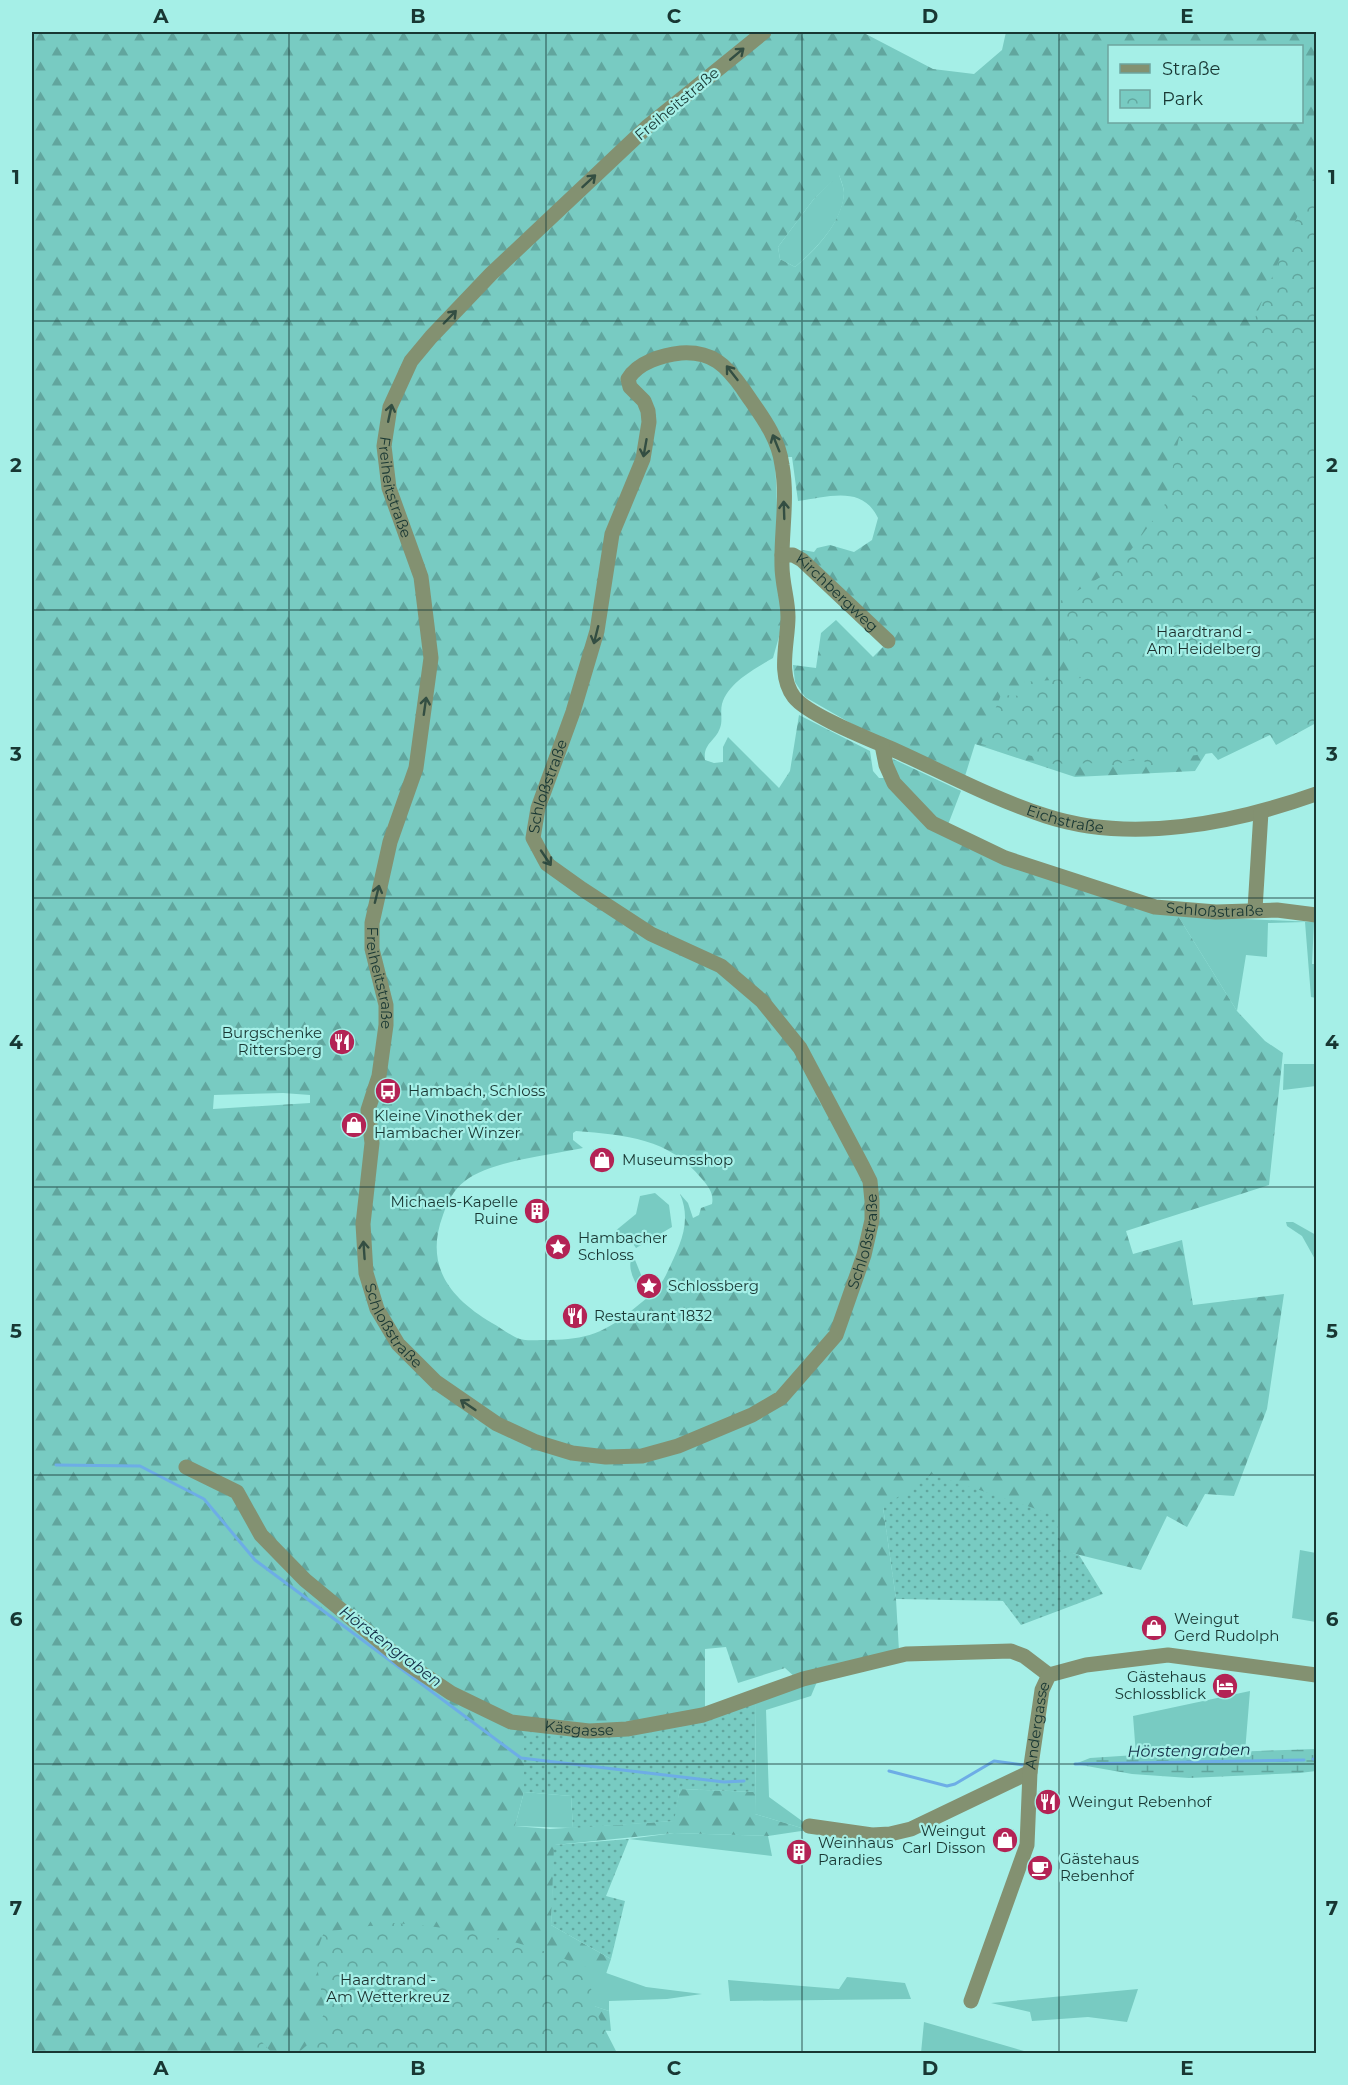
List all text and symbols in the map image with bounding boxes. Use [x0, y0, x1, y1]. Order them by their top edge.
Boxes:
text: A [152, 4, 169, 28]
text: B [410, 4, 426, 28]
text: C [667, 4, 682, 28]
text: D [922, 4, 938, 28]
text: E [1180, 4, 1194, 28]
legend [1108, 45, 1303, 123]
one-way arrow [729, 48, 745, 61]
text: Straße [1162, 58, 1221, 80]
street label: Freiheitstraße [631, 63, 723, 144]
text: Park [1162, 88, 1203, 110]
text: 1 [12, 165, 20, 189]
text: 1 [1328, 165, 1336, 189]
one-way arrow [582, 174, 597, 188]
one-way arrow [442, 310, 457, 325]
one-way arrow [725, 366, 738, 382]
one-way arrow [385, 404, 396, 423]
one-way arrow [769, 434, 780, 453]
street label: Freiheitstraße [375, 435, 416, 540]
one-way arrow [639, 437, 650, 457]
text: 2 [10, 453, 22, 477]
text: 2 [1326, 453, 1338, 477]
one-way arrow [778, 501, 790, 521]
street label: Kirchbergweg [793, 549, 882, 636]
park label: Haardtrand - Am Heidelberg [1147, 622, 1261, 658]
one-way arrow [589, 625, 601, 644]
one-way arrow [419, 696, 430, 716]
street label: Schloßstraße [524, 737, 571, 835]
text: 3 [9, 742, 22, 766]
text: 3 [1325, 742, 1338, 766]
street label: Eichstraße [1024, 800, 1105, 837]
one-way arrow [539, 850, 552, 867]
one-way arrow [371, 885, 383, 904]
street label: Schloßstraße [1165, 898, 1264, 921]
street label: Freiheitstraße [363, 927, 396, 1029]
place label: Burgschenke Rittersberg [222, 1023, 322, 1059]
restaurant icon: Burgschenke Rittersberg [327, 1027, 357, 1057]
text: 4 [9, 1030, 23, 1054]
text: 4 [1325, 1030, 1339, 1054]
bus stop icon: Hambach, Schloss [373, 1076, 403, 1106]
place label: Hambach, Schloss [408, 1081, 545, 1100]
place label: Kleine Vinothek der Hambacher Winzer [374, 1106, 522, 1142]
shop icon: Kleine Vinothek der Hambacher Winzer [339, 1110, 369, 1140]
shop icon: Museumsshop [587, 1145, 617, 1175]
place label: Museumsshop [622, 1150, 733, 1169]
place label: Michaels-Kapelle Ruine [391, 1192, 518, 1228]
street label: Schloßstraße [843, 1193, 881, 1292]
building icon: Michaels-Kapelle Ruine [522, 1196, 552, 1226]
place label: Hambacher Schloss [578, 1228, 667, 1264]
place icon: Hambacher Schloss [543, 1232, 573, 1262]
one-way arrow [358, 1241, 369, 1261]
place icon: Schlossberg [634, 1271, 664, 1301]
place label: Schlossberg [668, 1276, 759, 1295]
street label: Schloßstraße [361, 1281, 427, 1372]
restaurant icon: Restaurant 1832 [560, 1301, 590, 1331]
place label: Restaurant 1832 [594, 1306, 712, 1325]
text: 5 [10, 1319, 22, 1343]
text: 5 [1326, 1319, 1338, 1343]
one-way arrow [461, 1399, 477, 1411]
water label: Hörstengraben [336, 1602, 446, 1691]
text: 6 [10, 1607, 23, 1631]
text: 6 [1326, 1607, 1339, 1631]
place label: Weingut Gerd Rudolph [1174, 1609, 1279, 1645]
shop icon: Weingut Gerd Rudolph [1139, 1613, 1169, 1643]
place label: Gästehaus Schlossblick [1115, 1667, 1206, 1703]
hotel icon: Gästehaus Schlossblick [1210, 1671, 1240, 1701]
street label: Andergasse [1021, 1678, 1054, 1771]
street label: Käsgasse [544, 1716, 614, 1740]
water label: Hörstengraben [1127, 1740, 1251, 1761]
restaurant icon: Weingut Rebenhof [1033, 1787, 1063, 1817]
place label: Weingut Rebenhof [1068, 1792, 1212, 1811]
place label: Weingut Carl Disson [902, 1821, 986, 1857]
shop icon: Weingut Carl Disson [990, 1825, 1020, 1855]
place label: Weinhaus Paradies [818, 1833, 893, 1869]
building icon: Weinhaus Paradies [784, 1837, 814, 1867]
place label: Gästehaus Rebenhof [1060, 1849, 1139, 1885]
cafe icon: Gästehaus Rebenhof [1025, 1853, 1055, 1883]
text: 7 [10, 1896, 22, 1920]
text: 7 [1326, 1896, 1338, 1920]
park label: Haardtrand - Am Wetterkreuz [326, 1970, 450, 2006]
text: A [152, 2056, 169, 2080]
text: B [410, 2056, 426, 2080]
text: C [667, 2056, 682, 2080]
text: D [922, 2056, 938, 2080]
text: E [1180, 2056, 1194, 2080]

